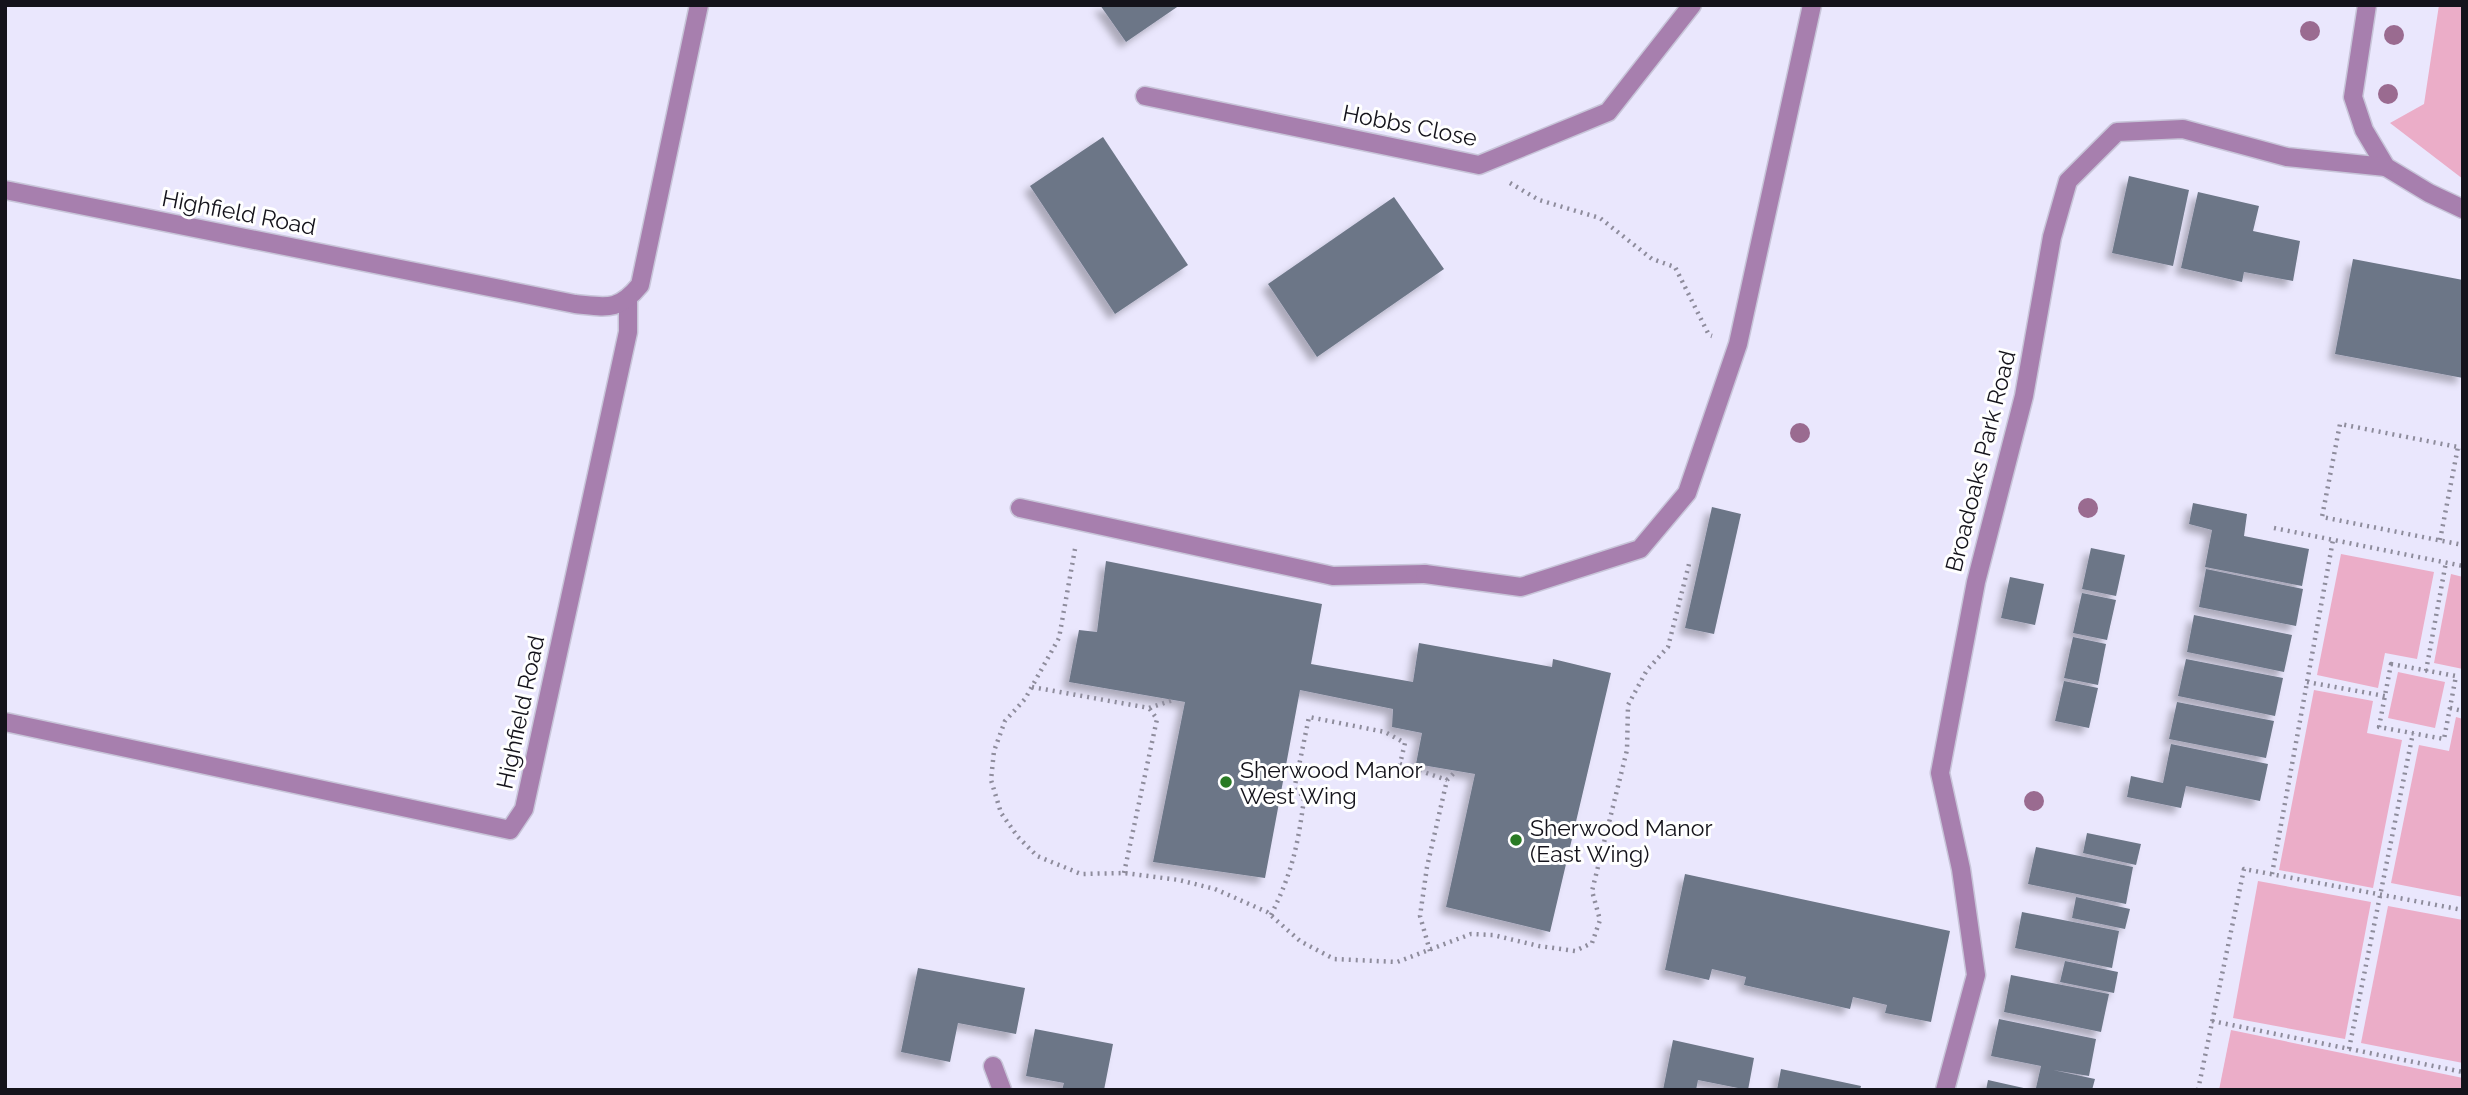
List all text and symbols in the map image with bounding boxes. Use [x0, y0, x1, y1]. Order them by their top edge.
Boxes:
street label: Hobbs Close [1341, 99, 1479, 151]
street label: Highfield Road [160, 184, 318, 240]
street label: Broadoaks Park Road [1939, 348, 2021, 574]
street label: Highfield Road [491, 633, 549, 791]
place label: Sherwood Manor West Wing [1240, 756, 1423, 809]
marker: Sherwood Manor West Wing [1218, 774, 1234, 790]
place label: Sherwood Manor (East Wing) [1530, 814, 1713, 867]
marker: Sherwood Manor (East Wing) [1508, 832, 1524, 848]

